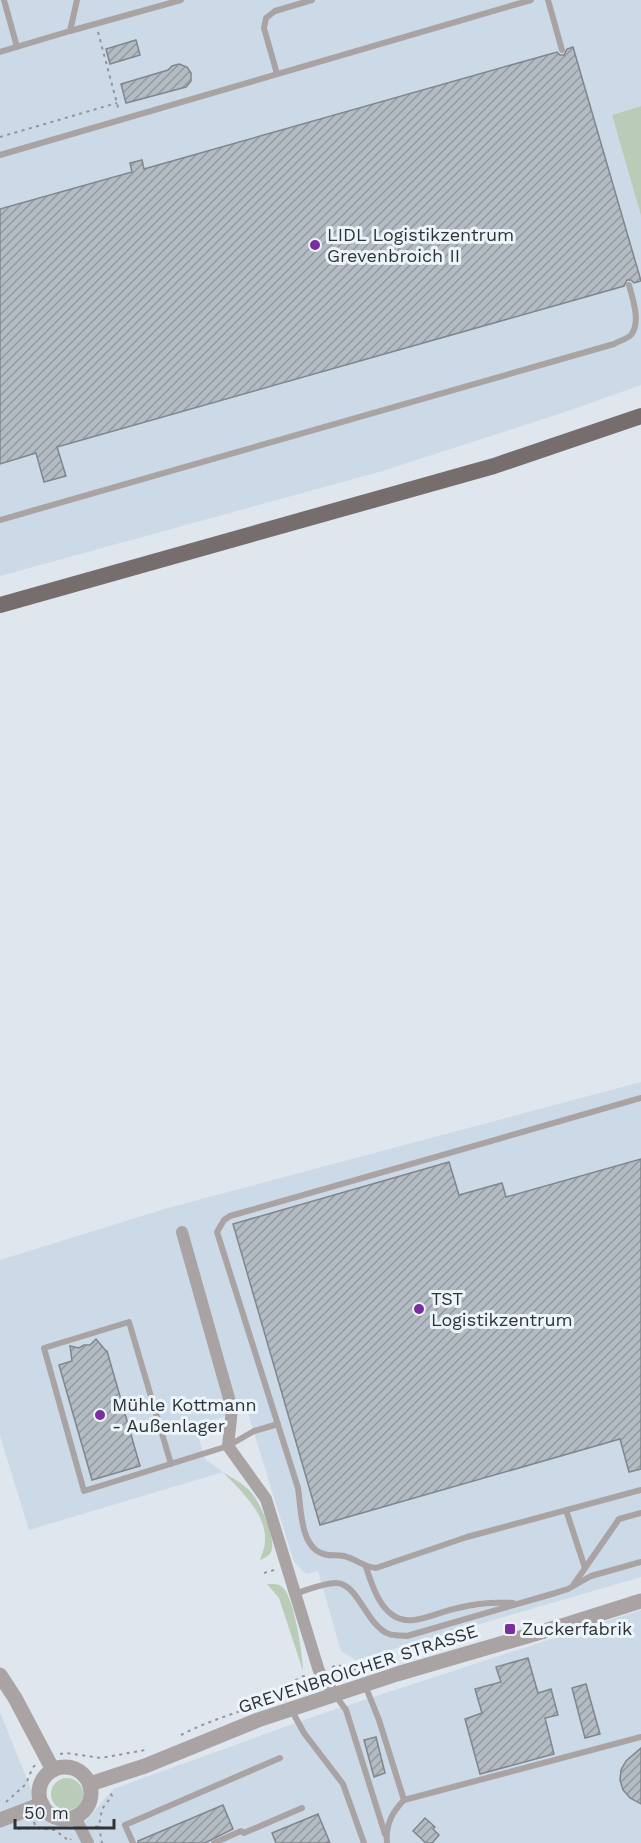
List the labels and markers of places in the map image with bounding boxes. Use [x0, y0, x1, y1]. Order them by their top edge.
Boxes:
place label: LIDL Logistikzentrum Grevenbroich II [327, 224, 514, 266]
marker: LIDL Logistikzentrum Grevenbroich II [308, 238, 322, 252]
place label: TST Logistikzentrum [431, 1288, 573, 1330]
marker: TST Logistikzentrum [412, 1302, 426, 1316]
place label: Mühle Kottmann - Außenlager [112, 1394, 257, 1436]
marker: Mühle Kottmann - Außenlager [93, 1408, 107, 1422]
place label: Zuckerfabrik [522, 1618, 632, 1639]
marker: Zuckerfabrik [503, 1622, 517, 1636]

